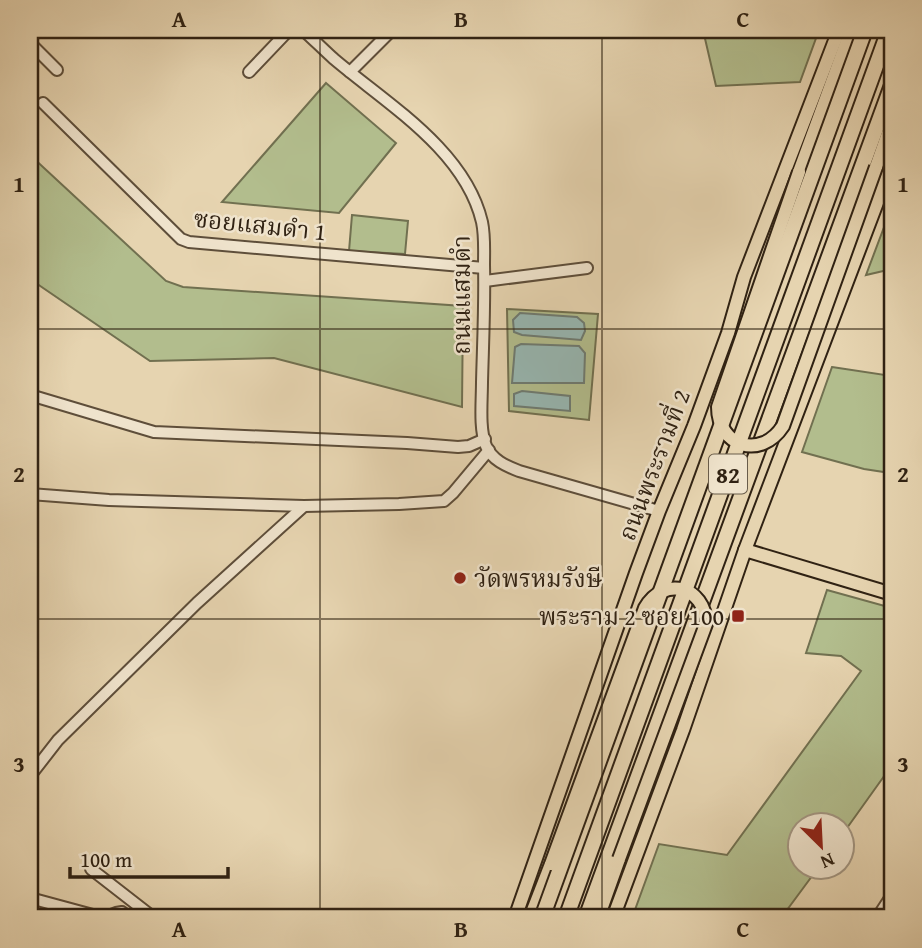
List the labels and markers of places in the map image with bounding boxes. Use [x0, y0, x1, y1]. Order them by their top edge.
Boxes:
place label: วัดพรหมรังษี [474, 561, 603, 596]
marker: วัดพรหมรังษี [452, 570, 468, 586]
place label: พระราม 2 ซอย 100 [539, 599, 724, 634]
marker: พระราม 2 ซอย 100 [730, 608, 746, 624]

